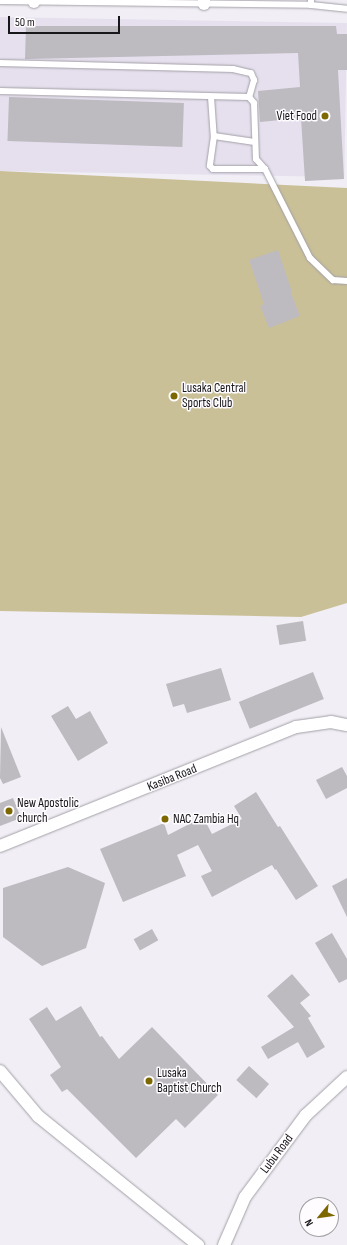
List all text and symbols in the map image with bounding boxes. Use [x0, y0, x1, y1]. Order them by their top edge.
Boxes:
scale bar [10, 8, 122, 34]
text: 50 m [15, 15, 35, 30]
place label: Viet Food [277, 108, 317, 124]
marker: Viet Food [320, 111, 330, 121]
place label: Lusaka Central Sports Club [182, 381, 246, 412]
marker: Lusaka Central Sports Club [169, 391, 179, 401]
street label: Kasiba Road [145, 761, 199, 795]
place label: New Apostolic church [17, 796, 79, 827]
marker: New Apostolic church [4, 806, 14, 816]
place label: NAC Zambia Hq [173, 811, 239, 827]
marker: NAC Zambia Hq [160, 814, 170, 824]
place label: Lusaka Baptist Church [157, 1066, 222, 1097]
marker: Lusaka Baptist Church [144, 1076, 154, 1086]
street label: Lubu Road [257, 1131, 297, 1177]
north arrow [299, 1197, 339, 1237]
text: N [302, 1217, 316, 1228]

